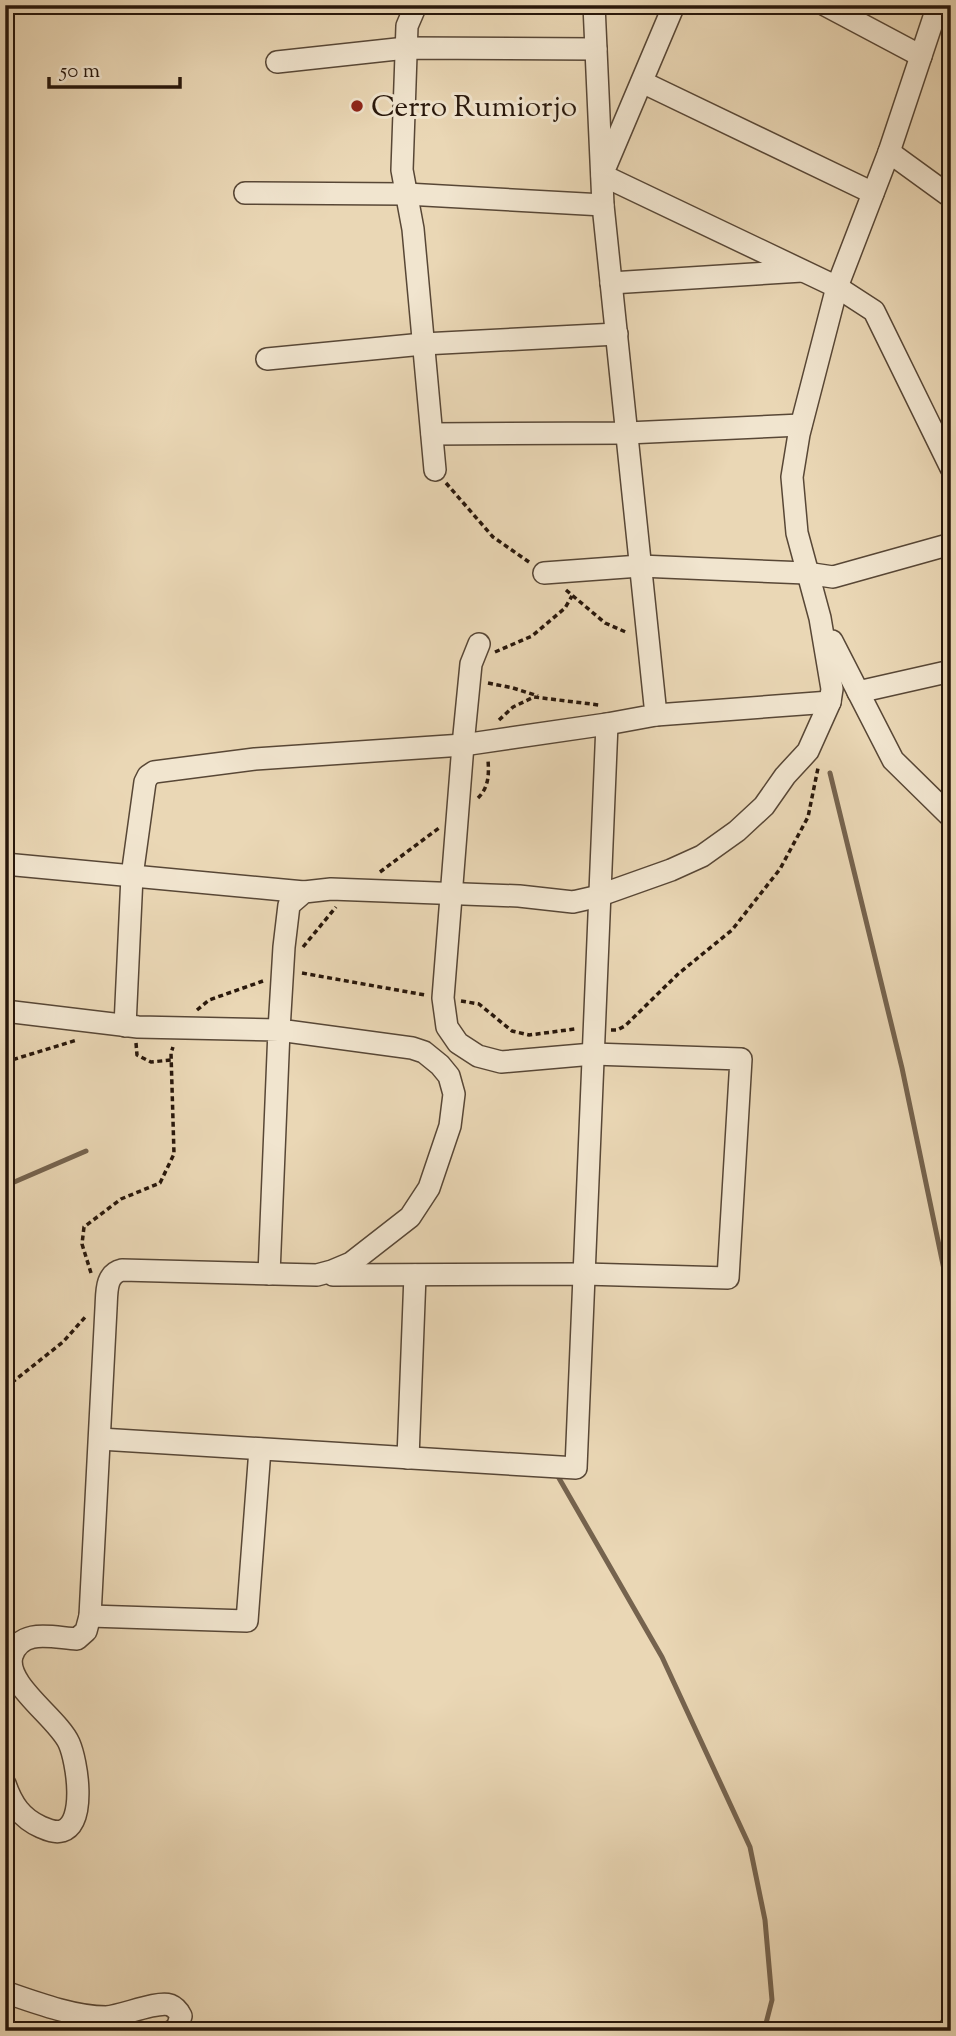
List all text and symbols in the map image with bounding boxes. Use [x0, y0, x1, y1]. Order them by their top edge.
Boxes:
scale bar [49, 46, 180, 90]
text: 50 m [59, 57, 100, 87]
place label: Cerro Rumiorjo [371, 87, 577, 130]
marker: Cerro Rumiorjo [349, 98, 365, 114]

